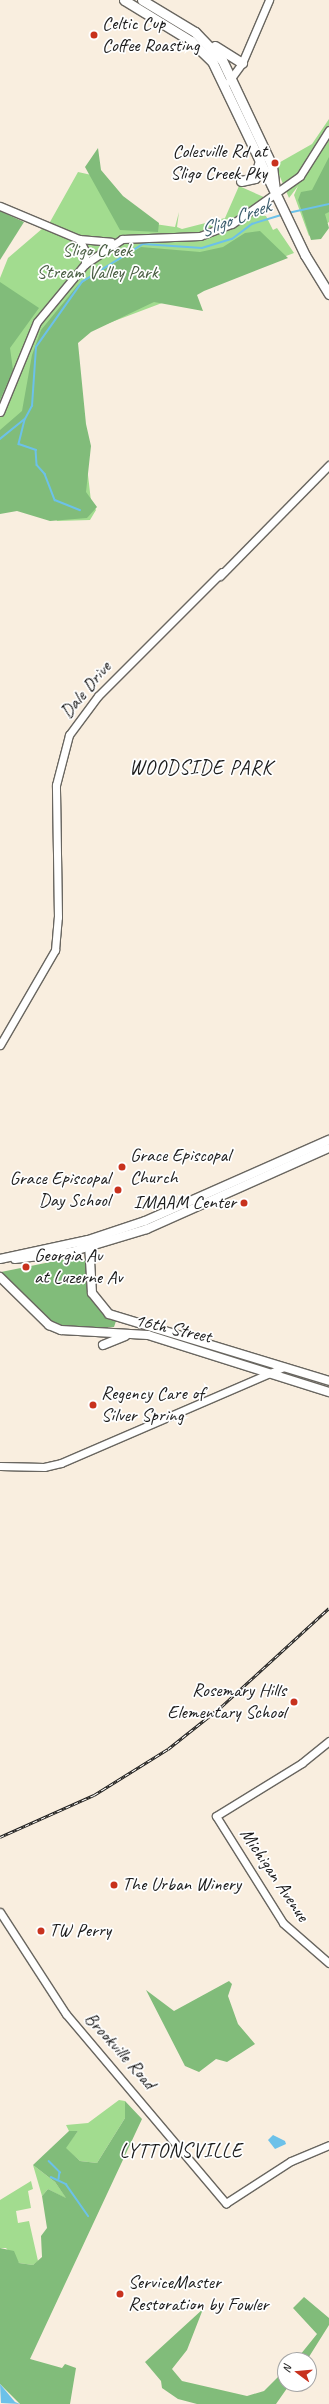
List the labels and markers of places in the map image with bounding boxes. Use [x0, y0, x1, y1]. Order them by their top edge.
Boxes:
place label: Celtic Cup Coffee Roasting [102, 13, 200, 57]
marker: Celtic Cup Coffee Roasting [89, 30, 99, 40]
place label: Colesville Rd at Sligo Creek Pky [170, 141, 267, 185]
marker: Colesville Rd at Sligo Creek Pky [270, 158, 280, 168]
place label: Grace Episcopal Church [130, 1145, 231, 1189]
marker: Grace Episcopal Church [117, 1162, 127, 1172]
place label: Grace Episcopal Day School [9, 1168, 110, 1212]
marker: Grace Episcopal Day School [113, 1185, 123, 1195]
place label: IMAAM Center [134, 1192, 236, 1214]
marker: IMAAM Center [239, 1198, 249, 1208]
place label: Georgia Av at Luzerne Av [34, 1245, 122, 1289]
marker: Georgia Av at Luzerne Av [21, 1262, 31, 1272]
place label: Regency Care of Silver Spring [101, 1383, 204, 1427]
marker: Regency Care of Silver Spring [88, 1400, 98, 1410]
place label: Rosemary Hills Elementary School [167, 1680, 286, 1724]
marker: Rosemary Hills Elementary School [289, 1697, 299, 1707]
place label: The Urban Winery [122, 1874, 242, 1896]
marker: The Urban Winery [109, 1880, 119, 1890]
place label: TW Perry [49, 1920, 111, 1942]
marker: TW Perry [36, 1926, 46, 1936]
place label: ServiceMaster Restoration by Fowler [128, 2272, 268, 2316]
marker: ServiceMaster Restoration by Fowler [115, 2289, 125, 2299]

